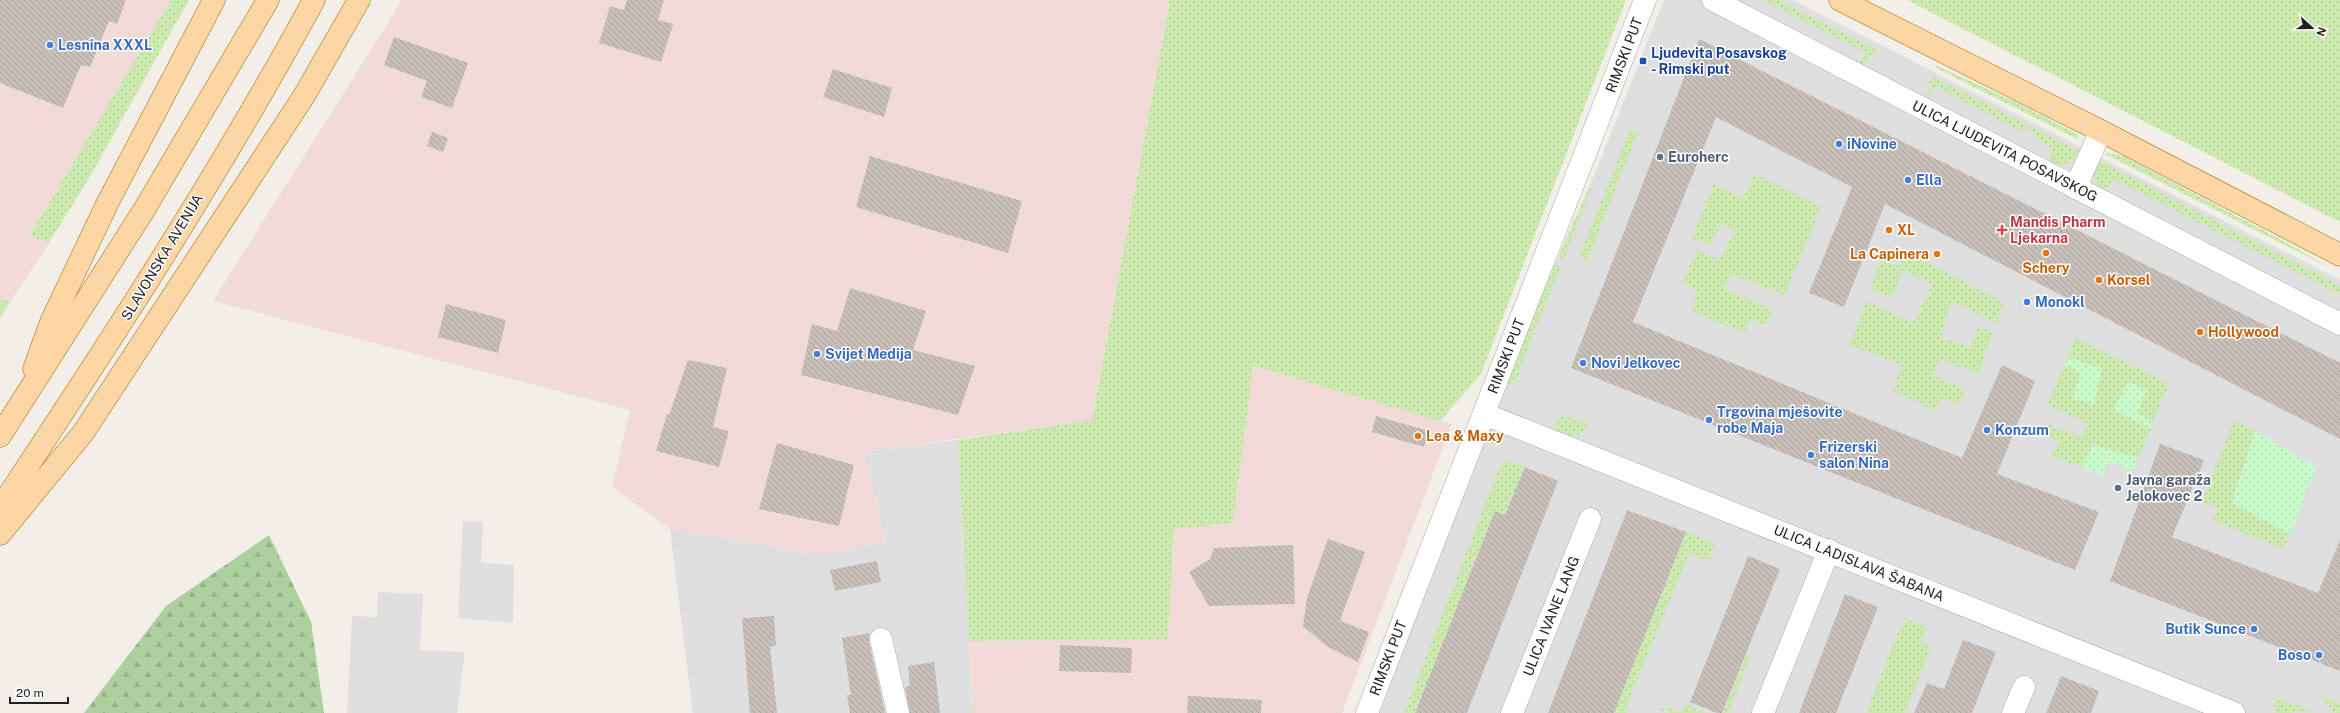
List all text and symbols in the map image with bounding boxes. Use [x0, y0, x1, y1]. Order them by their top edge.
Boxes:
north arrow [2292, 8, 2332, 48]
street label: RIMSKI PUT [1602, 15, 1646, 95]
text: N [2314, 25, 2328, 38]
place label: Lesnina XXXL [58, 37, 152, 53]
marker: Lesnina XXXL [45, 40, 55, 50]
place label: Ljudevita Posavskog - Rimski put [1651, 45, 1787, 77]
marker: Ljudevita Posavskog - Rimski put [1638, 56, 1648, 66]
street label: ULICA LJUDEVITA POSAVSKOG [1910, 97, 2100, 205]
place label: iNovine [1847, 136, 1897, 152]
marker: iNovine [1834, 139, 1844, 149]
place label: Euroherc [1668, 149, 1729, 165]
marker: Euroherc [1655, 152, 1665, 162]
place label: Ella [1916, 172, 1942, 188]
marker: Ella [1903, 175, 1913, 185]
street label: SLAVONSKA AVENIJA [118, 191, 206, 323]
place label: Mandis Pharm Ljekarna [2010, 214, 2105, 246]
place label: XL [1897, 222, 1915, 238]
marker: XL [1884, 225, 1894, 235]
marker: Mandis Pharm Ljekarna [1997, 225, 2007, 235]
place label: La Capinera [1850, 246, 1929, 262]
marker: Schery [2041, 248, 2051, 258]
marker: La Capinera [1932, 249, 1942, 259]
place label: Schery [2022, 260, 2070, 276]
place label: Korsel [2107, 272, 2151, 288]
marker: Korsel [2094, 275, 2104, 285]
place label: Monokl [2035, 294, 2085, 310]
marker: Monokl [2022, 297, 2032, 307]
street label: RIMSKI PUT [1484, 316, 1528, 396]
place label: Hollywood [2208, 324, 2279, 340]
marker: Hollywood [2195, 327, 2205, 337]
place label: Svijet Medija [825, 346, 912, 362]
marker: Svijet Medija [812, 349, 822, 359]
place label: Novi Jelkovec [1591, 355, 1681, 371]
marker: Novi Jelkovec [1578, 358, 1588, 368]
place label: Trgovina mješovite robe Maja [1717, 404, 1842, 436]
marker: Trgovina mješovite robe Maja [1704, 415, 1714, 425]
place label: Konzum [1995, 422, 2049, 438]
marker: Konzum [1982, 425, 1992, 435]
place label: Lea & Maxy [1426, 428, 1504, 444]
marker: Lea & Maxy [1413, 431, 1423, 441]
place label: Frizerski salon Nina [1819, 439, 1889, 471]
marker: Frizerski salon Nina [1806, 450, 1816, 460]
place label: Javna garaža Jelokovec 2 [2126, 472, 2211, 504]
marker: Javna garaža Jelokovec 2 [2113, 483, 2123, 493]
street label: ULICA LADISLAVA ŠABANA [1771, 520, 1947, 605]
street label: ULICA IVANE LANG [1520, 554, 1582, 678]
street label: RIMSKI PUT [1366, 618, 1410, 698]
place label: Butik Sunce [2165, 621, 2246, 637]
marker: Butik Sunce [2249, 624, 2259, 634]
place label: Boso [2278, 647, 2311, 663]
marker: Boso [2314, 650, 2324, 660]
scale bar [10, 679, 68, 705]
text: 20 m [16, 686, 44, 700]

